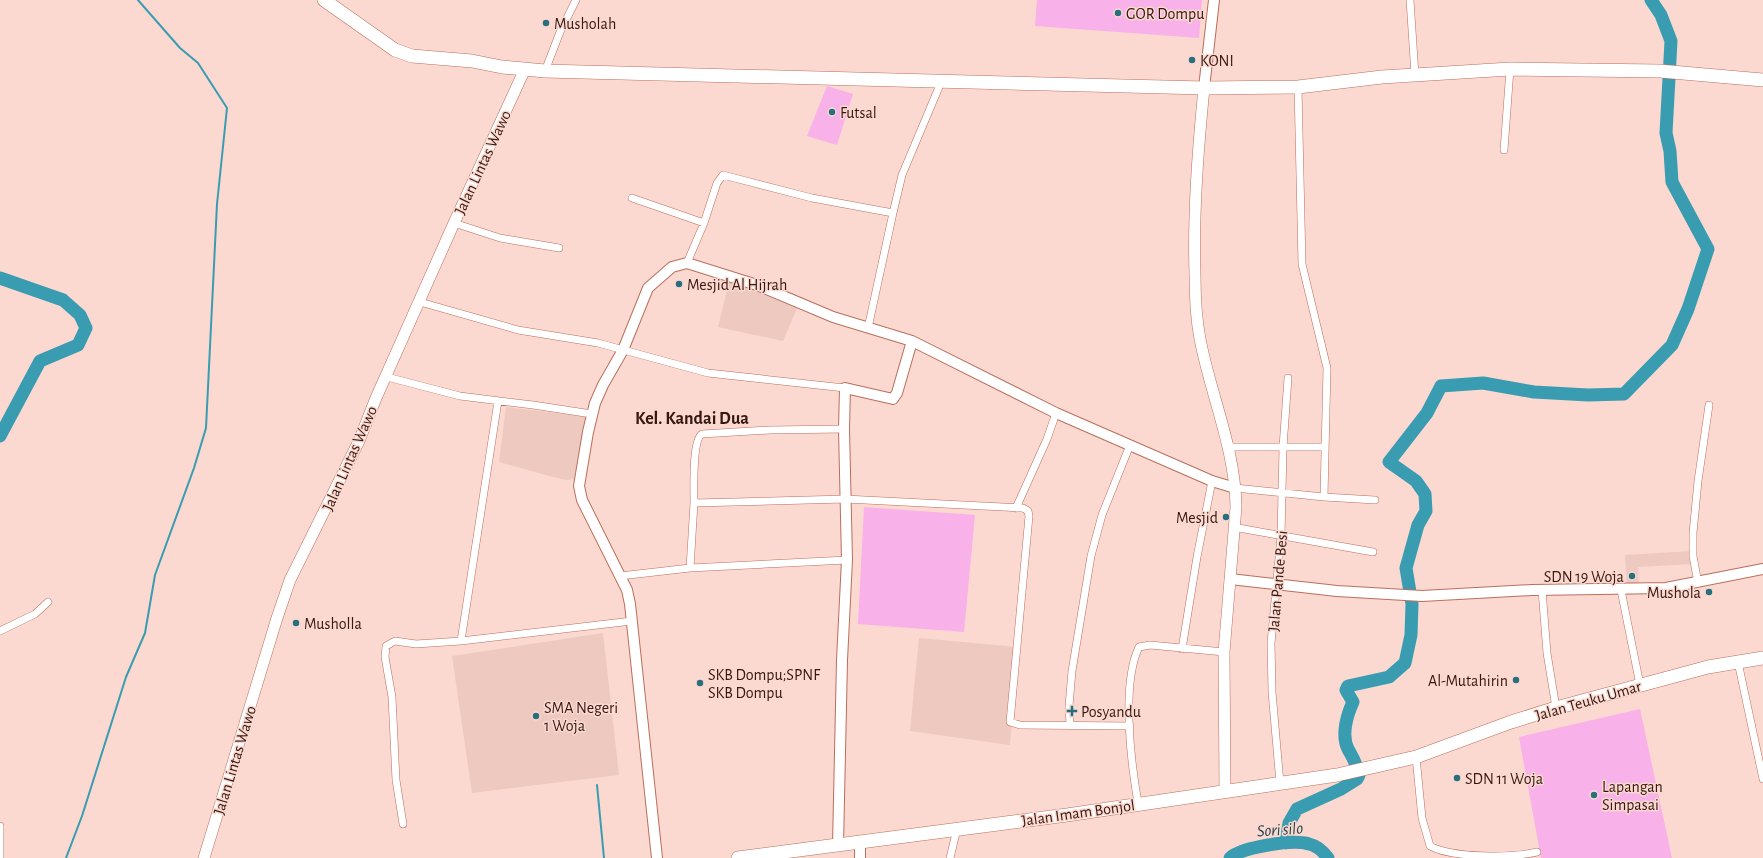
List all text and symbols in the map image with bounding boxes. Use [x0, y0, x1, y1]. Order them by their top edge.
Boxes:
place label: GOR Dompu [1126, 6, 1204, 22]
marker: GOR Dompu [1113, 8, 1123, 18]
place label: Musholah [554, 16, 616, 32]
marker: Musholah [541, 18, 551, 28]
place label: KONI [1200, 53, 1234, 69]
marker: KONI [1187, 55, 1197, 65]
place label: Futsal [840, 105, 877, 121]
marker: Futsal [827, 107, 837, 117]
street label: Jalan Lintas Wawo [452, 108, 514, 217]
place label: Mesjid Al Hijrah [687, 277, 787, 294]
marker: Mesjid Al Hijrah [674, 279, 684, 289]
street label: Jalan Lintas Wawo [320, 403, 380, 513]
district label: Kel. Kandai Dua [635, 410, 749, 428]
place label: Mesjid [1176, 510, 1218, 527]
marker: Mesjid [1221, 512, 1231, 522]
street label: Jalan Pande Besi [1266, 530, 1290, 632]
place label: SDN 19 Woja [1544, 569, 1624, 586]
marker: SDN 19 Woja [1627, 571, 1637, 581]
place label: Mushola [1647, 585, 1701, 601]
marker: Mushola [1704, 587, 1714, 597]
place label: Musholla [304, 616, 362, 632]
marker: Musholla [291, 618, 301, 628]
place label: SKB Dompu;SPNF SKB Dompu [708, 667, 821, 701]
place label: Al-Mutahirin [1428, 673, 1508, 689]
marker: Al-Mutahirin [1511, 675, 1521, 685]
marker: SKB Dompu;SPNF SKB Dompu [695, 678, 705, 688]
street label: Jalan Teuku Umar [1533, 678, 1644, 724]
place label: SMA Negeri 1 Woja [544, 700, 618, 735]
street label: Jalan Lintas Wawo [211, 704, 259, 817]
place label: Posyandu [1081, 704, 1141, 721]
marker: Posyandu [1066, 705, 1078, 717]
marker: SMA Negeri 1 Woja [531, 711, 541, 721]
place label: SDN 11 Woja [1465, 771, 1543, 788]
marker: SDN 11 Woja [1452, 773, 1462, 783]
place label: Lapangan Simpasai [1602, 779, 1663, 813]
marker: Lapangan Simpasai [1589, 790, 1599, 800]
street label: Jalan Imam Bonjol [1021, 797, 1136, 830]
water label: Sori silo [1256, 819, 1304, 840]

